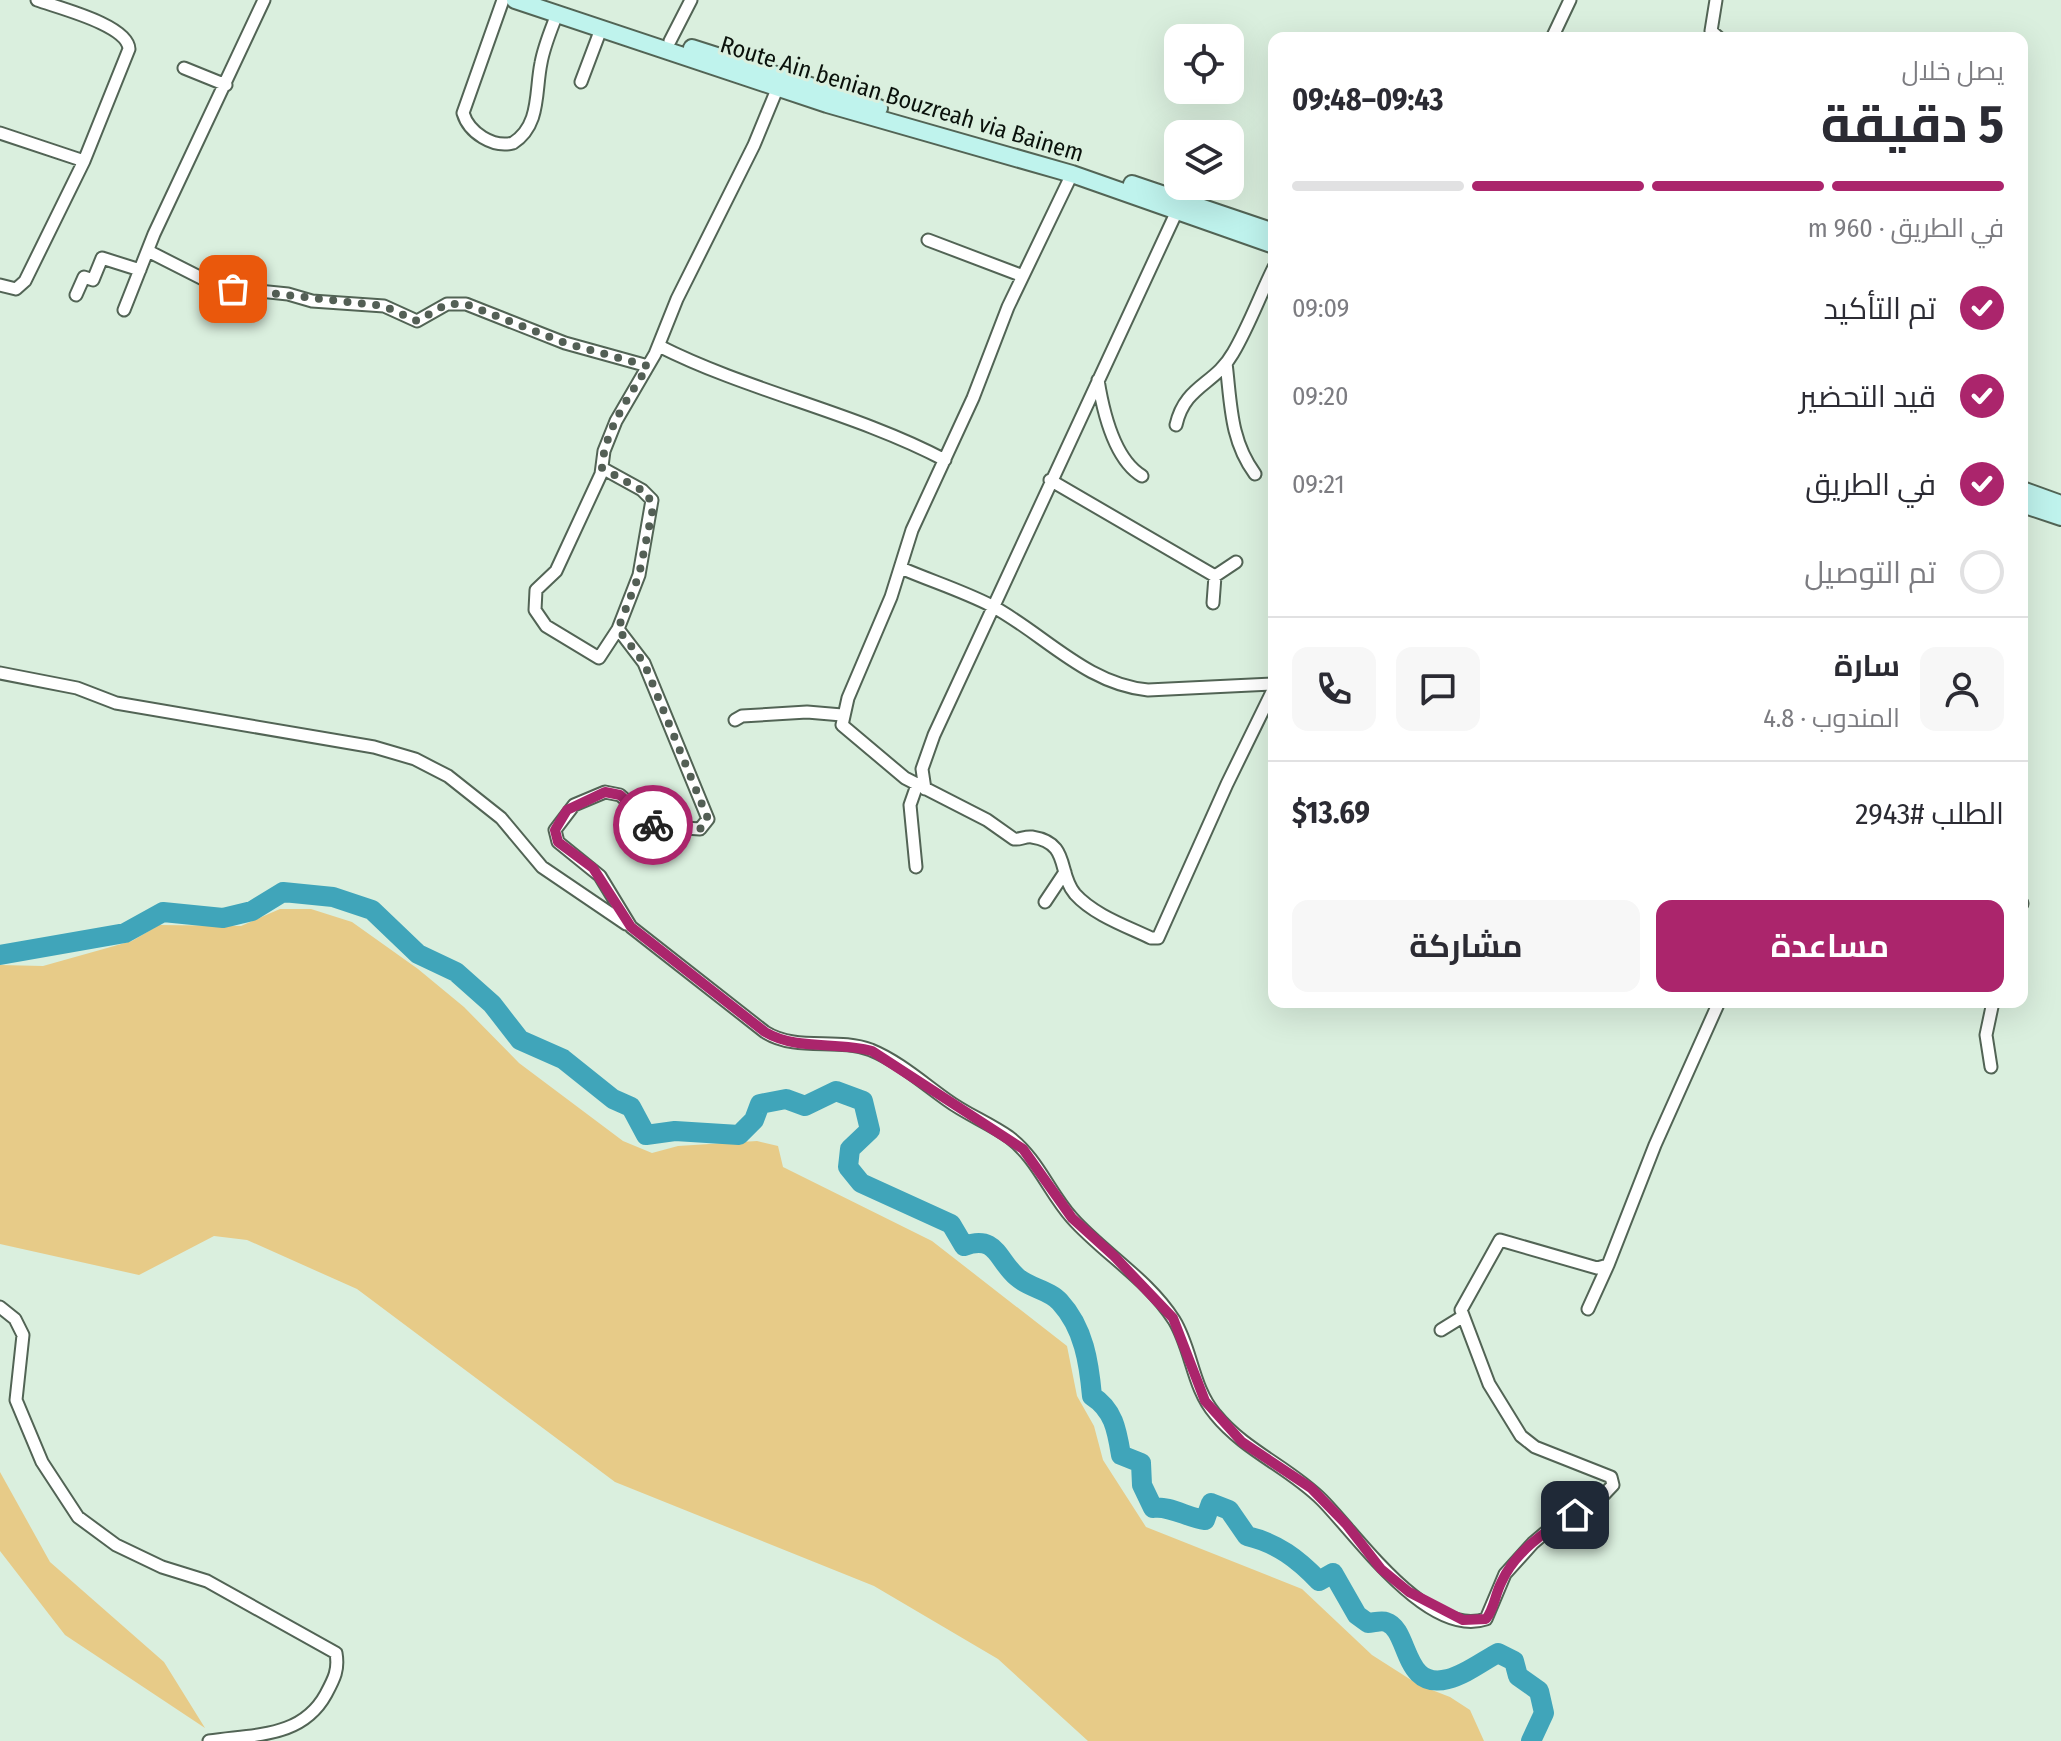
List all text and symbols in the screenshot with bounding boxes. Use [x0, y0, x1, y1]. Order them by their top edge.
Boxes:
map controls [1164, 24, 1244, 200]
button: locate [1164, 24, 1244, 104]
street label: Route Ain benian Bouzreah via Bainem [717, 30, 1087, 168]
text: يصل خلال [1901, 56, 2004, 87]
text: 09:43–09:48 [1292, 82, 1444, 118]
text: 5 دقيقة [1821, 93, 2004, 156]
button: layers [1164, 120, 1244, 200]
text: في الطريق · 960 m [1808, 213, 2004, 244]
pin [199, 255, 267, 323]
icon: bag [211, 267, 255, 311]
icon: check [1960, 286, 2004, 330]
text: تم التأكيد [1824, 291, 1936, 327]
text: 09:09 [1292, 293, 1349, 324]
icon: check [1960, 374, 2004, 418]
text: قيد التحضير [1799, 379, 1936, 415]
text: 09:20 [1292, 381, 1349, 412]
icon: check [1960, 462, 2004, 506]
text: في الطريق [1805, 467, 1936, 503]
text: 09:21 [1292, 469, 1345, 500]
text: تم التوصيل [1804, 555, 1936, 591]
button: phone [1292, 647, 1376, 731]
button: chat [1396, 647, 1480, 731]
button: person [1920, 647, 2004, 731]
text: سارة [1834, 648, 1900, 684]
text: المندوب · 4.8 [1763, 703, 1900, 734]
courier [613, 785, 693, 865]
text: $13.69 [1292, 795, 1370, 831]
text: الطلب #2943 [1855, 796, 2004, 832]
icon: bike [631, 803, 675, 847]
button: مشاركة [1292, 900, 1640, 992]
button: مساعدة [1656, 900, 2004, 992]
pin [1541, 1481, 1609, 1549]
icon: home [1553, 1493, 1597, 1537]

